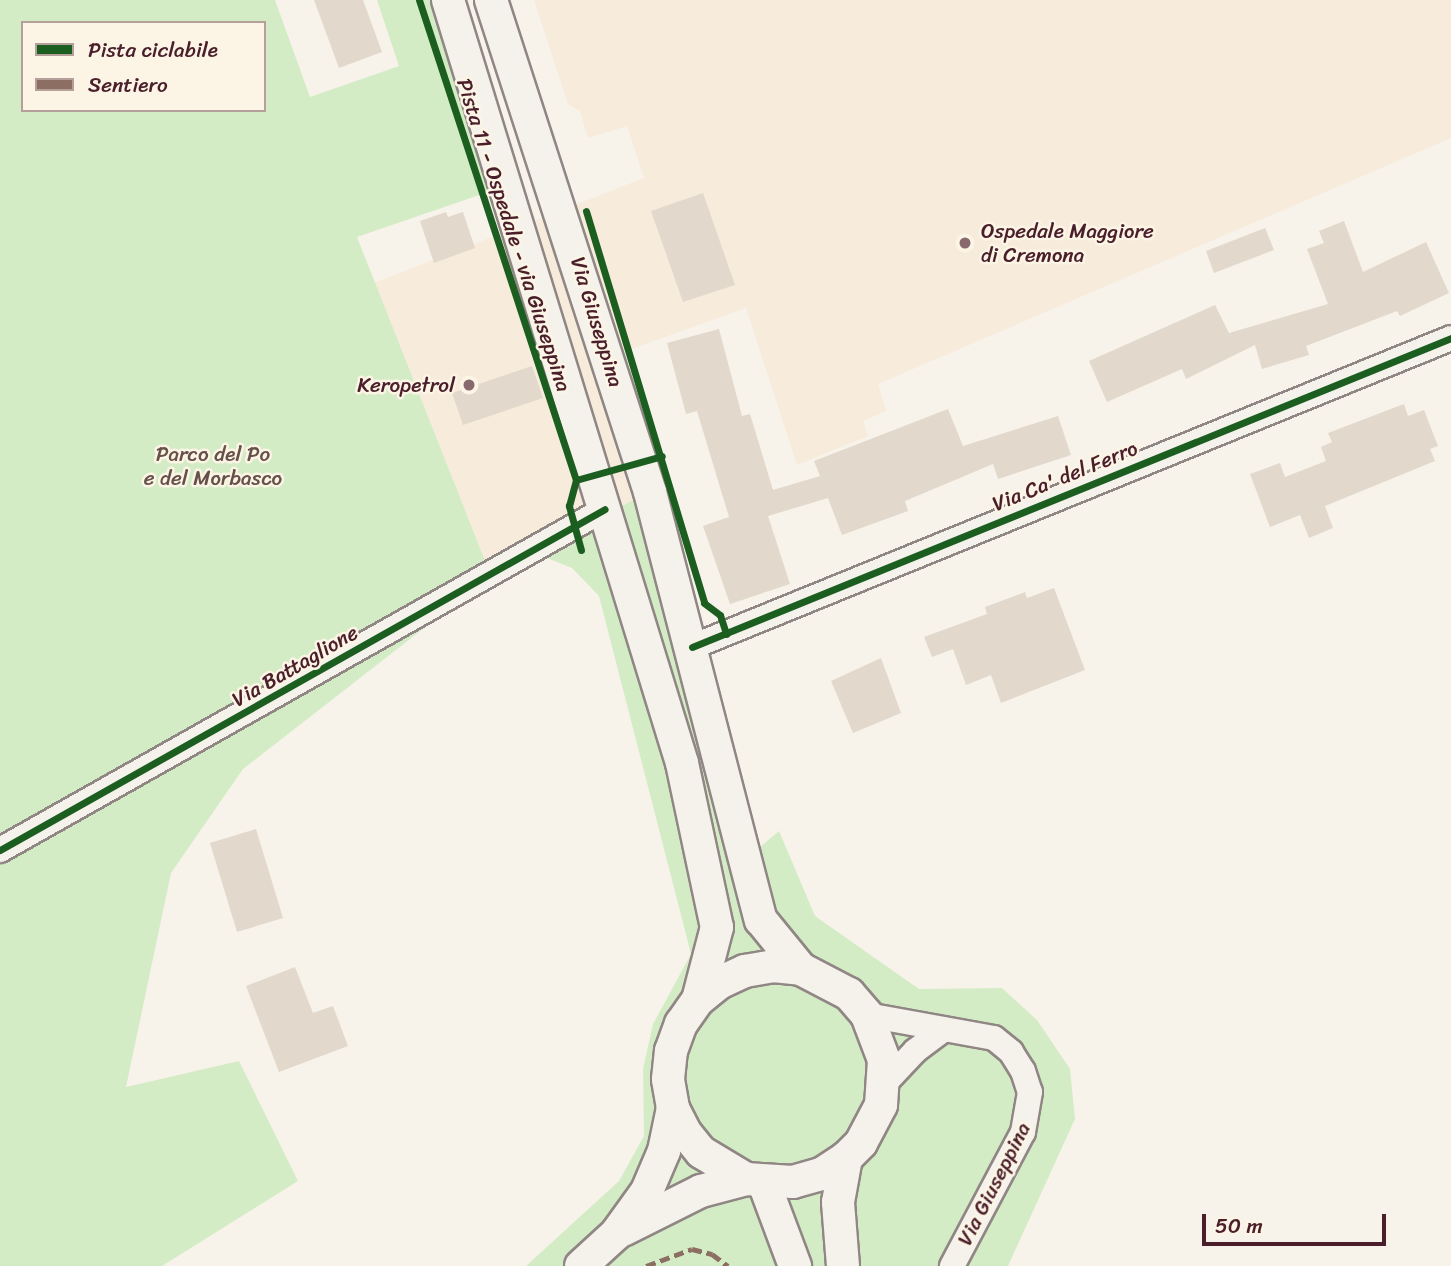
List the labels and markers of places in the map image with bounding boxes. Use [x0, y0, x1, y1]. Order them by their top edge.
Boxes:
place label: Ospedale Maggiore di Cremona [981, 218, 1154, 268]
marker: Ospedale Maggiore di Cremona [955, 233, 975, 253]
place label: Keropetrol [357, 372, 455, 398]
marker: Keropetrol [461, 377, 477, 393]

